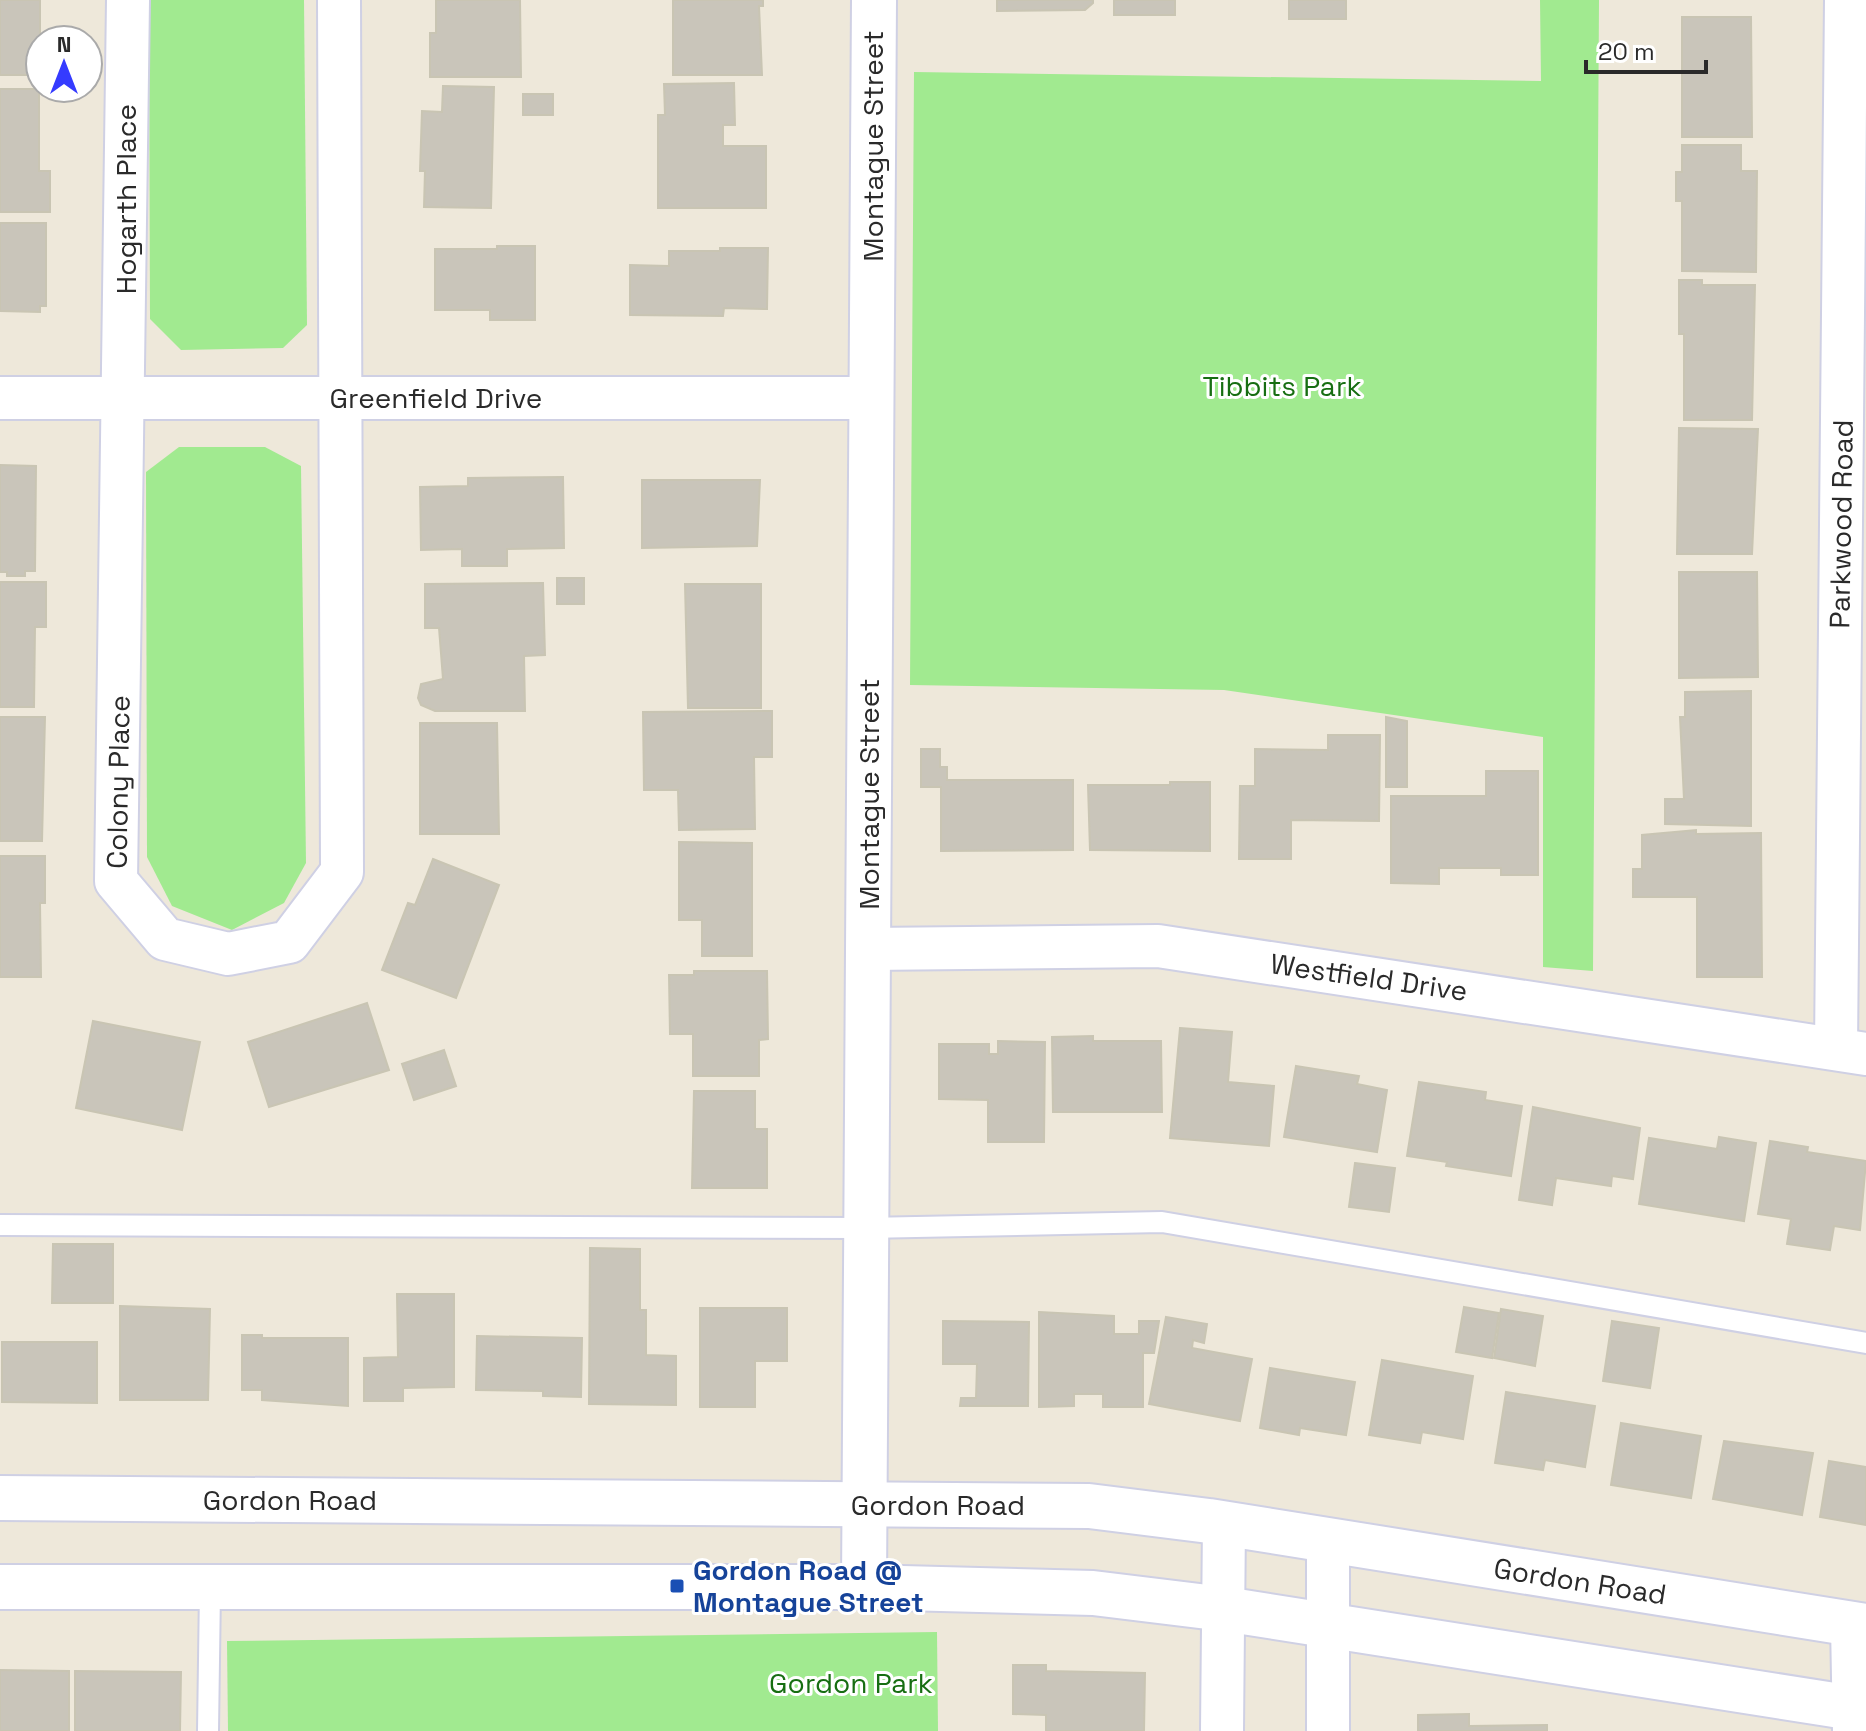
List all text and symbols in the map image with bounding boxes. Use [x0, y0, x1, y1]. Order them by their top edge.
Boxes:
north arrow [24, 24, 104, 104]
scale bar [1586, 24, 1706, 74]
text: N [57, 30, 71, 58]
street label: Montague Street [855, 30, 891, 262]
text: 20 m [1598, 36, 1655, 67]
street label: Hogarth Place [108, 104, 144, 294]
park label: Tibbits Park [1202, 368, 1362, 404]
street label: Greenfield Drive [330, 380, 542, 416]
street label: Parkwood Road [1821, 419, 1861, 629]
street label: Montague Street [851, 678, 887, 910]
street label: Colony Place [98, 695, 138, 869]
street label: Westfield Drive [1268, 945, 1470, 1009]
street label: Gordon Road [203, 1482, 377, 1518]
street label: Gordon Road [851, 1487, 1025, 1523]
street label: Gordon Road [1491, 1550, 1669, 1612]
place label: Gordon Road @ Montague Street [693, 1552, 924, 1620]
marker: Gordon Road @ Montague Street [668, 1577, 686, 1595]
park label: Gordon Park [769, 1665, 933, 1701]

